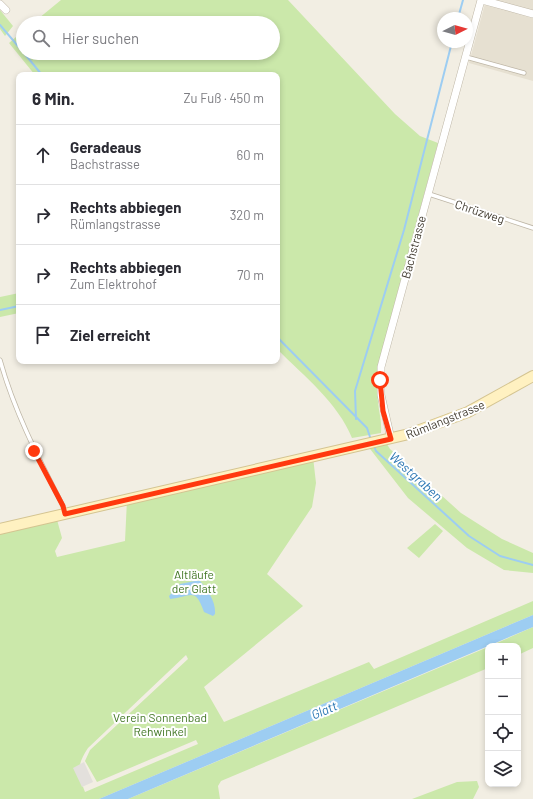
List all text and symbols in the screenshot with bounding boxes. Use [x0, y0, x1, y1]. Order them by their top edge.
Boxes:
north arrow [437, 12, 473, 48]
search box [16, 16, 280, 60]
icon: search [30, 27, 52, 49]
text: Hier suchen [62, 29, 139, 47]
text: 6 Min. [32, 88, 75, 108]
text: Zu Fuß · 450 m [183, 90, 264, 106]
text: Geradeaus [70, 138, 141, 156]
icon: ahead [32, 144, 54, 166]
text: 60 m [237, 147, 264, 163]
text: Bachstrasse [70, 156, 140, 172]
street label: Chrüzweg [453, 196, 507, 226]
text: Rechts abbiegen [70, 198, 181, 216]
icon: right [32, 204, 54, 226]
text: 320 m [230, 207, 264, 223]
street label: Bachstrasse [398, 214, 428, 280]
text: Rümlangstrasse [70, 216, 161, 232]
text: Rechts abbiegen [70, 258, 181, 276]
icon: right [32, 264, 54, 286]
text: 70 m [237, 267, 264, 283]
text: Zum Elektrohof [70, 276, 157, 292]
icon: arrive [32, 324, 54, 346]
text: Ziel erreicht [70, 326, 151, 344]
route start [371, 371, 389, 389]
street label: Rümlangstrasse [404, 397, 486, 441]
route end [25, 442, 43, 460]
water label: Westgraben [386, 448, 446, 504]
park label: Altläufe der Glatt [172, 567, 216, 595]
map controls [485, 643, 521, 787]
button: + [485, 643, 521, 679]
button: − [485, 679, 521, 715]
water label: Glatt [309, 697, 340, 723]
park label: Verein Sonnenbad Rehwinkel [113, 710, 207, 738]
button: locate [485, 715, 521, 751]
button: layers [485, 751, 521, 787]

